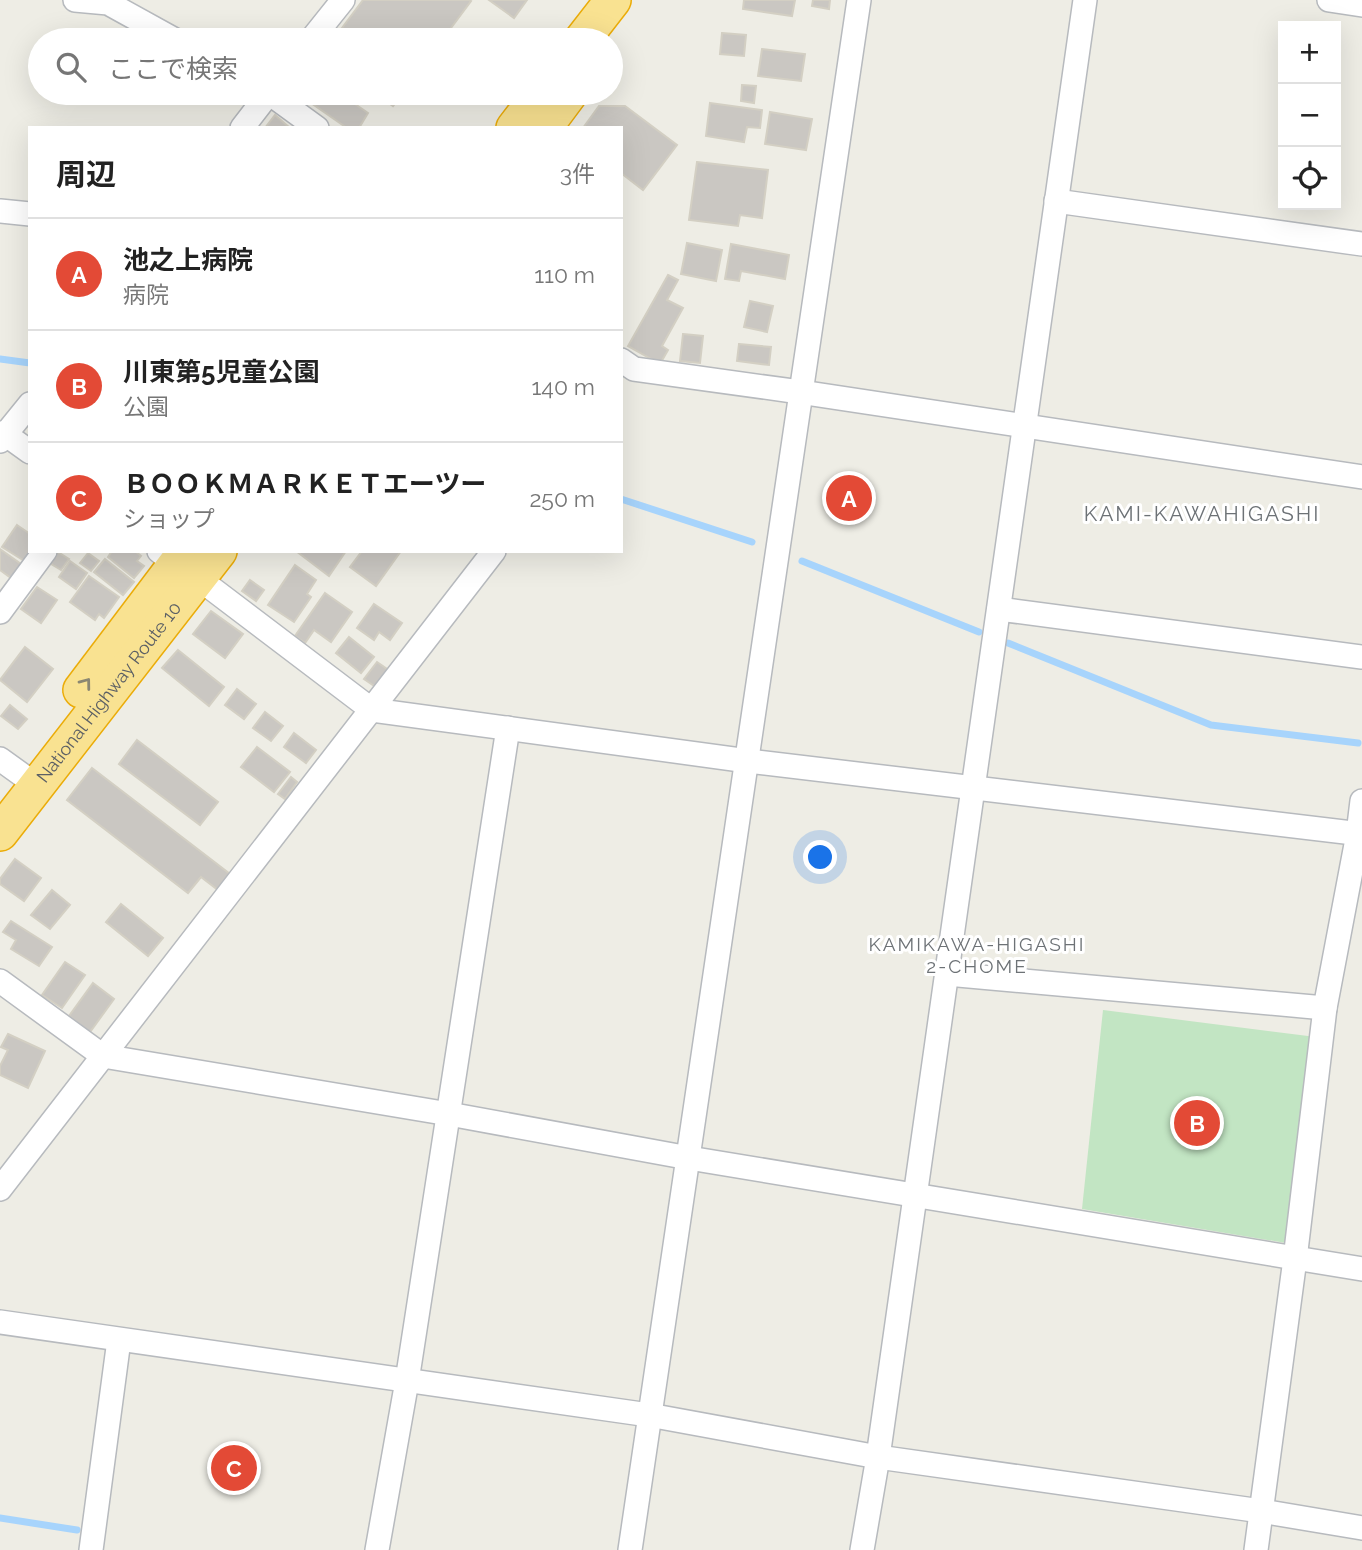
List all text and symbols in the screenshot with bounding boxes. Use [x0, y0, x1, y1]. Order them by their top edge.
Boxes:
map controls [1278, 21, 1341, 210]
button: + [1278, 21, 1341, 84]
search box [28, 28, 623, 105]
icon: search [52, 48, 90, 86]
text: ここで検索 [108, 54, 238, 84]
button: − [1278, 84, 1341, 147]
button: locate [1278, 147, 1341, 210]
text: 周辺 [56, 157, 116, 192]
text: 3件 [560, 160, 595, 187]
text: 池之上病院 [123, 245, 253, 275]
text: A [71, 261, 87, 288]
text: 110 m [534, 261, 595, 288]
text: 病院 [123, 281, 169, 308]
text: 川東第5児童公園 [123, 357, 319, 387]
text: B [71, 373, 87, 400]
text: 140 m [532, 373, 595, 400]
text: 公園 [123, 393, 169, 420]
text: ＢＯＯＫＭＡＲＫＥＴエーツー [123, 469, 486, 499]
pin: A [826, 472, 872, 524]
text: C [71, 485, 87, 512]
text: 250 m [529, 485, 595, 512]
district label: KAMI-KAWAHIGASHI [1084, 501, 1320, 526]
text: ショップ [123, 505, 215, 532]
street label: National Highway Route 10 [32, 598, 185, 786]
one-way arrow [77, 678, 90, 690]
your location [803, 840, 837, 874]
district label: KAMIKAWA-HIGASHI 2-CHOME [868, 933, 1086, 977]
pin: B [1174, 1097, 1220, 1149]
pin: C [211, 1442, 257, 1494]

